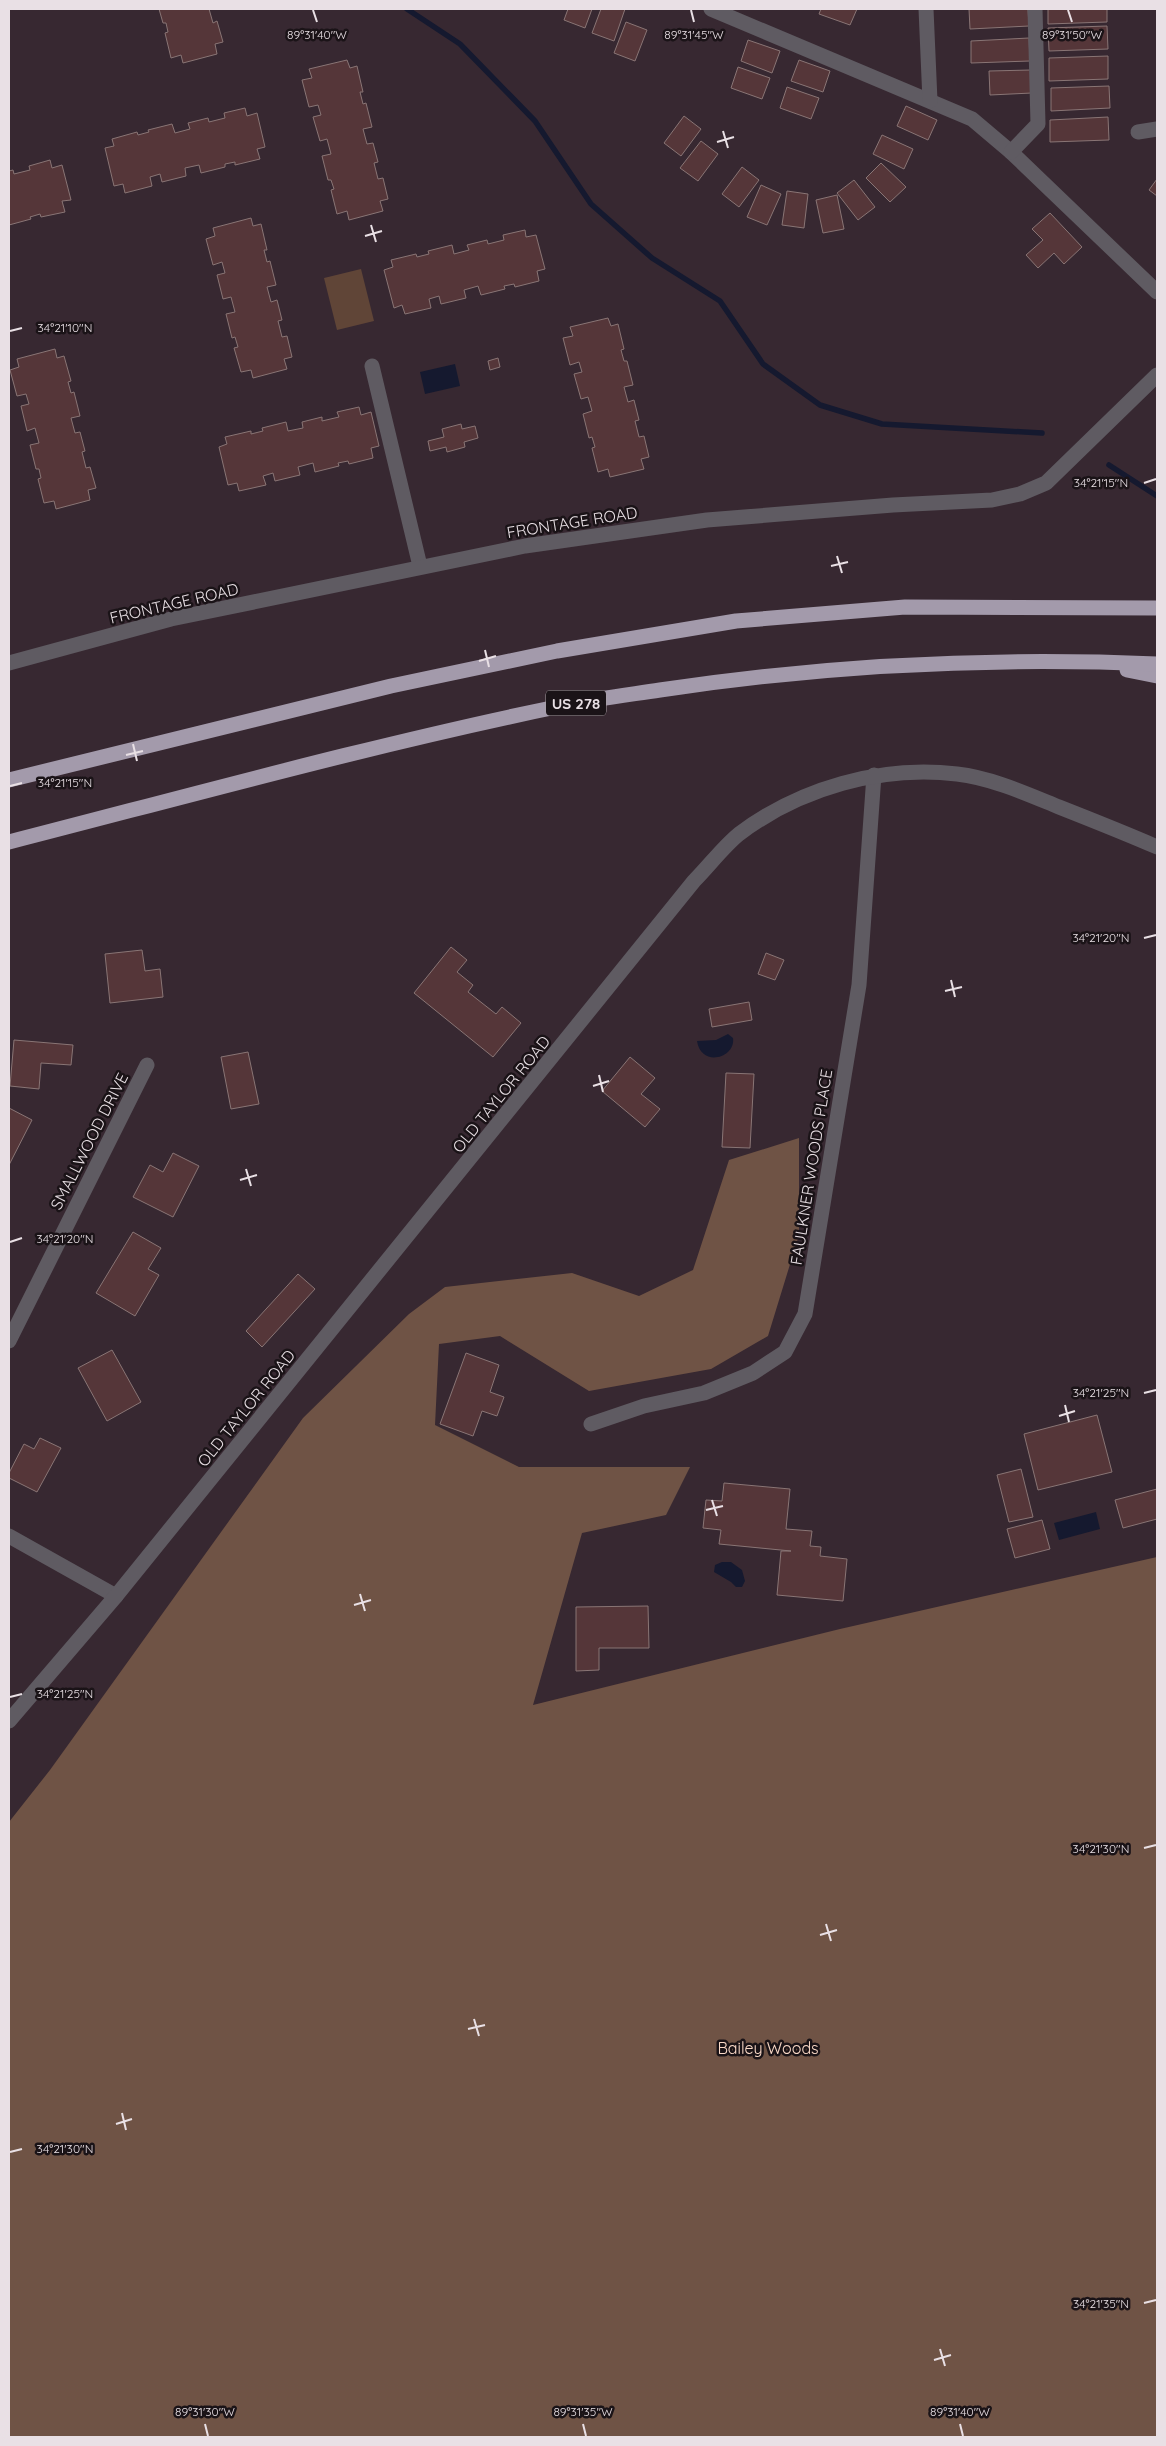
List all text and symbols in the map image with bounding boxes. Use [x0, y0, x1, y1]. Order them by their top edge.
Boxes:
text: 89°31'40"W [287, 27, 347, 42]
text: 89°31'45"W [664, 27, 724, 42]
text: 89°31'50"W [1042, 27, 1102, 42]
text: 34°21'10"N [38, 320, 92, 335]
text: 34°21'15"N [1074, 475, 1128, 490]
street label: FRONTAGE ROAD [505, 502, 639, 542]
street label: FRONTAGE ROAD [108, 578, 240, 628]
road number: US 278 [546, 690, 606, 716]
text: 34°21'15"N [38, 775, 92, 790]
text: 34°21'20"N [1072, 930, 1130, 945]
street label: OLD TAYLOR ROAD [448, 1032, 554, 1156]
street label: FAULKNER WOODS PLACE [786, 1068, 836, 1266]
street label: SMALLWOOD DRIVE [46, 1069, 132, 1213]
text: 34°21'20"N [36, 1231, 94, 1246]
street label: OLD TAYLOR ROAD [193, 1346, 299, 1470]
text: 34°21'25"N [1073, 1385, 1129, 1400]
text: 34°21'25"N [37, 1686, 93, 1701]
text: 34°21'30"N [1073, 1841, 1129, 1856]
park label: Bailey Woods [717, 2038, 819, 2058]
text: 34°21'30"N [37, 2141, 93, 2156]
text: 34°21'35"N [1073, 2296, 1129, 2311]
text: 89°31'30"W [175, 2404, 235, 2419]
text: 89°31'35"W [553, 2404, 613, 2419]
text: 89°31'40"W [930, 2404, 990, 2419]

